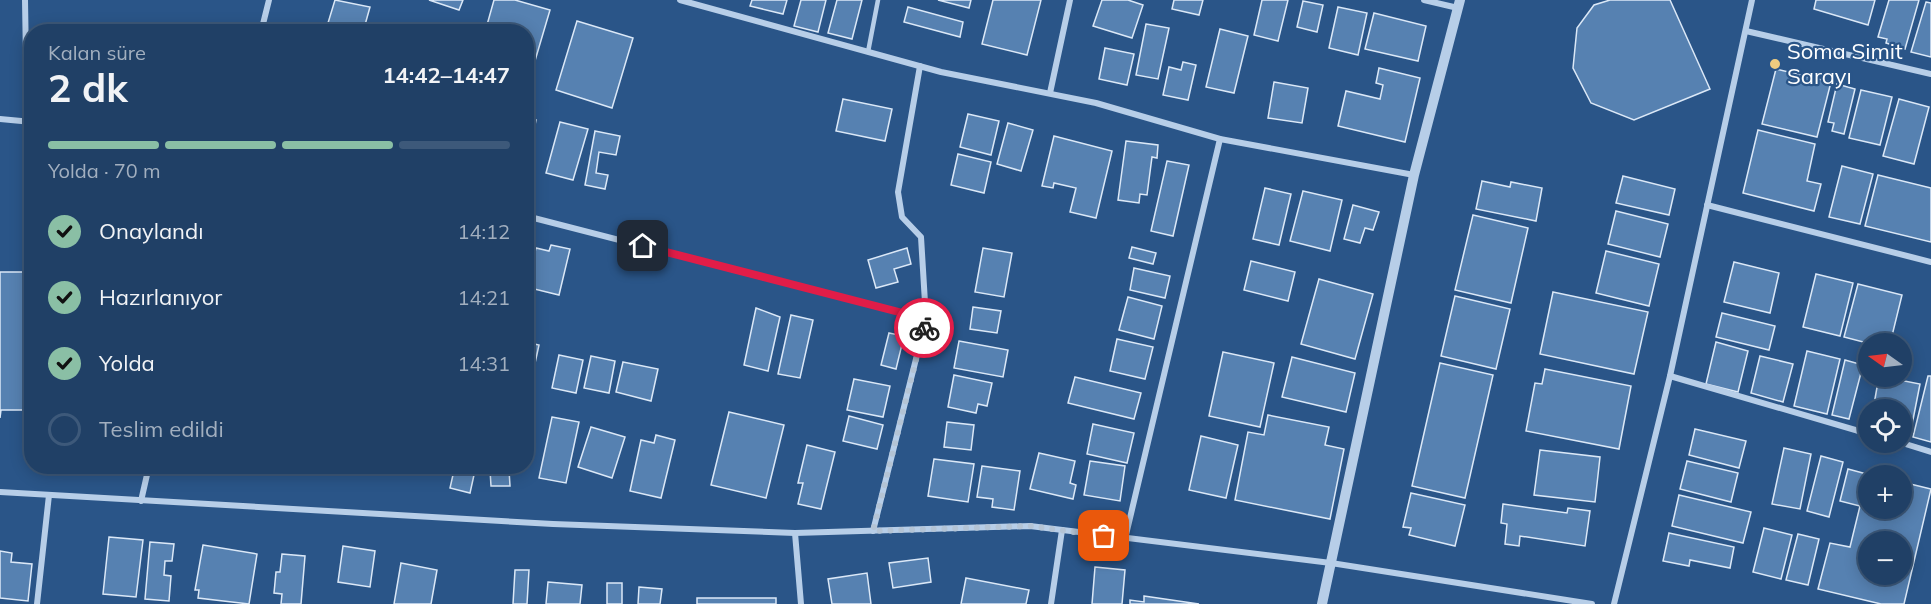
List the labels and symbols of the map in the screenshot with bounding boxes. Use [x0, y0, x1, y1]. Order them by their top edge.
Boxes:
place label: Soma Simit Sarayı [1787, 37, 1903, 90]
marker: Soma Simit Sarayı [1768, 57, 1782, 71]
pin [617, 220, 668, 271]
courier [894, 298, 954, 358]
north arrow [1858, 333, 1912, 387]
pin [1078, 510, 1129, 561]

